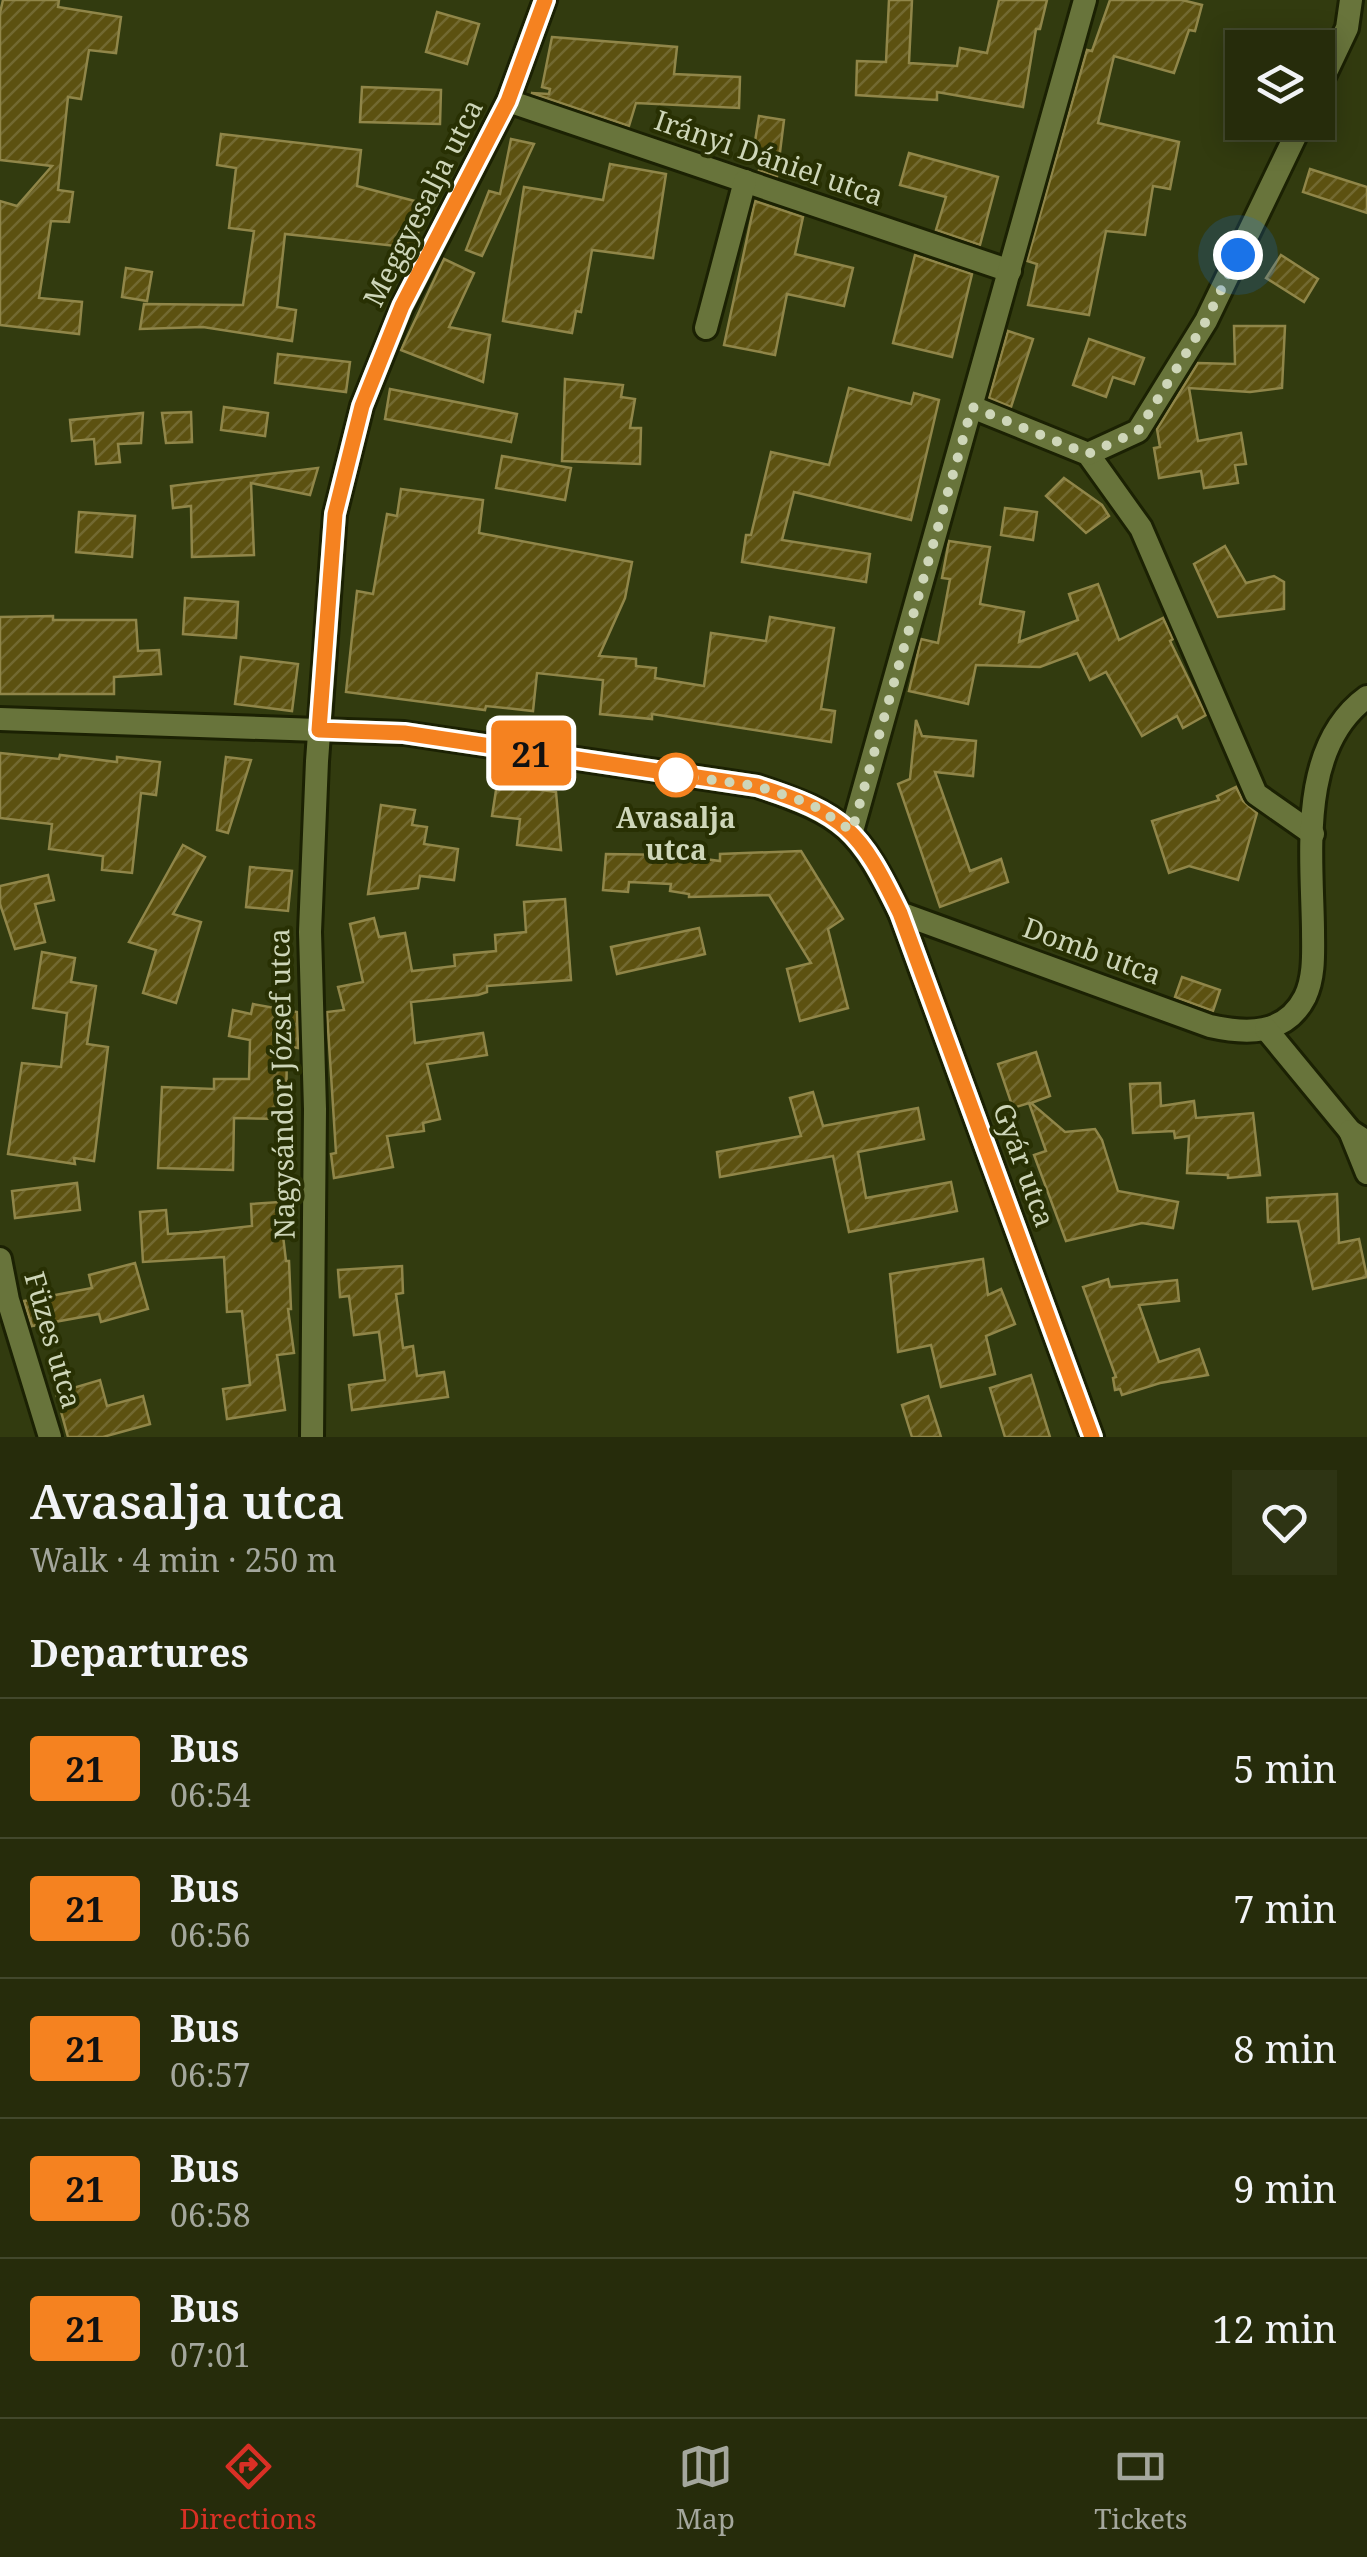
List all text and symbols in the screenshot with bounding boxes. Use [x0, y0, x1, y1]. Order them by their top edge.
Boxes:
map controls [1225, 30, 1335, 140]
button: layers [1225, 30, 1335, 140]
street label: Meggyesalja utca [353, 92, 491, 313]
street label: Irányi Dániel utca [650, 100, 889, 214]
your location [1213, 230, 1263, 280]
line badge: 21 [486, 720, 576, 786]
text: 21 [511, 730, 551, 777]
marker: Avasalja utca [655, 754, 697, 796]
place label: Avasalja utca [616, 798, 736, 868]
street label: Domb utca [1018, 907, 1167, 993]
street label: Nagysándor József utca [259, 928, 303, 1240]
street label: Gyár utca [985, 1097, 1065, 1232]
street label: Füzes utca [16, 1267, 92, 1413]
text: Avasalja utca [30, 1468, 345, 1533]
button: heart [1232, 1470, 1337, 1575]
text: Walk · 4 min · 250 m [30, 1538, 337, 1581]
text: Departures [30, 1626, 249, 1678]
text: Bus [170, 1721, 239, 1773]
text: 5 min [1233, 1742, 1337, 1794]
text: 21 [65, 1745, 105, 1792]
text: 06:54 [170, 1773, 251, 1816]
text: Bus [170, 1861, 239, 1913]
text: 7 min [1233, 1882, 1337, 1934]
text: 21 [65, 1885, 105, 1932]
text: 06:56 [170, 1913, 251, 1956]
text: Bus [170, 2001, 239, 2053]
text: 8 min [1233, 2022, 1337, 2074]
text: 21 [65, 2025, 105, 2072]
text: 06:57 [170, 2053, 251, 2096]
text: Bus [170, 2141, 239, 2193]
text: 9 min [1233, 2162, 1337, 2214]
text: 21 [65, 2165, 105, 2212]
text: 06:58 [170, 2193, 251, 2236]
text: Bus [170, 2281, 239, 2333]
text: 12 min [1212, 2302, 1337, 2354]
text: 21 [65, 2305, 105, 2352]
text: 07:01 [170, 2333, 251, 2376]
tab: Directions [180, 2439, 317, 2537]
tab: Map [676, 2439, 735, 2537]
tab: Tickets [1094, 2439, 1187, 2537]

